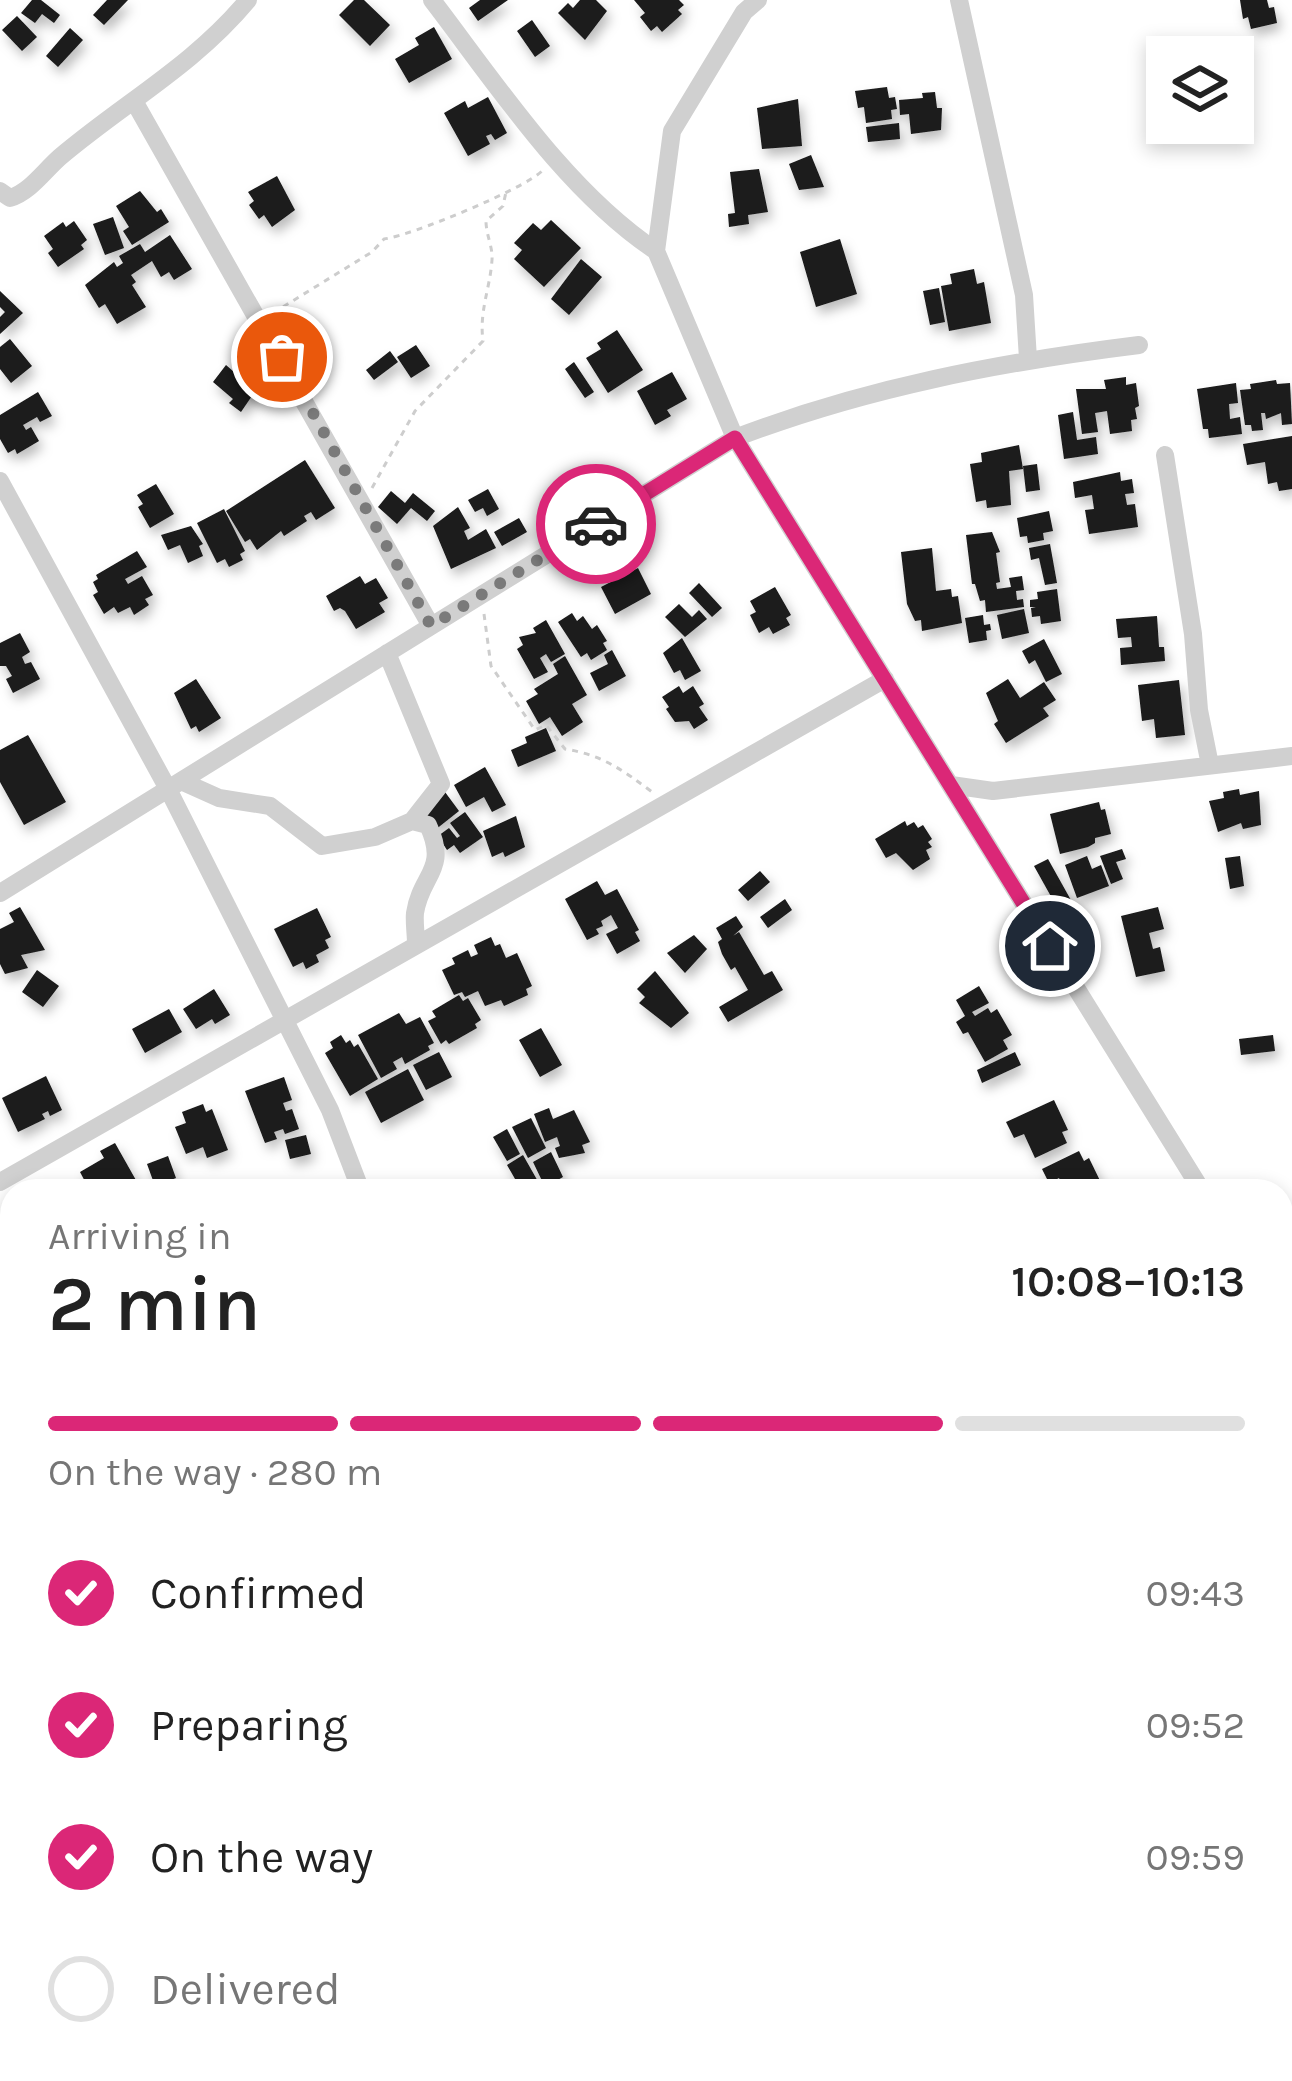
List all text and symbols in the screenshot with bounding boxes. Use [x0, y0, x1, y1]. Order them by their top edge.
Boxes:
map controls [1146, 36, 1254, 144]
button: layers [1146, 36, 1254, 144]
pin [231, 306, 333, 408]
icon: bag [249, 324, 315, 390]
courier [536, 464, 656, 584]
icon: car [563, 491, 629, 557]
pin [999, 895, 1101, 997]
icon: home [1017, 913, 1083, 979]
text: Arriving in [48, 1213, 231, 1259]
text: 10:08–10:13 [1011, 1255, 1245, 1307]
text: 2 min [48, 1258, 261, 1350]
text: On the way · 280 m [48, 1449, 382, 1495]
icon: check [48, 1560, 114, 1626]
text: Confirmed [150, 1567, 366, 1619]
text: 09:43 [1145, 1570, 1245, 1616]
icon: check [48, 1692, 114, 1758]
text: Preparing [150, 1699, 348, 1751]
text: 09:52 [1146, 1702, 1245, 1748]
icon: check [48, 1824, 114, 1890]
text: On the way [150, 1831, 373, 1883]
text: 09:59 [1146, 1834, 1245, 1880]
text: Delivered [150, 1963, 341, 2015]

